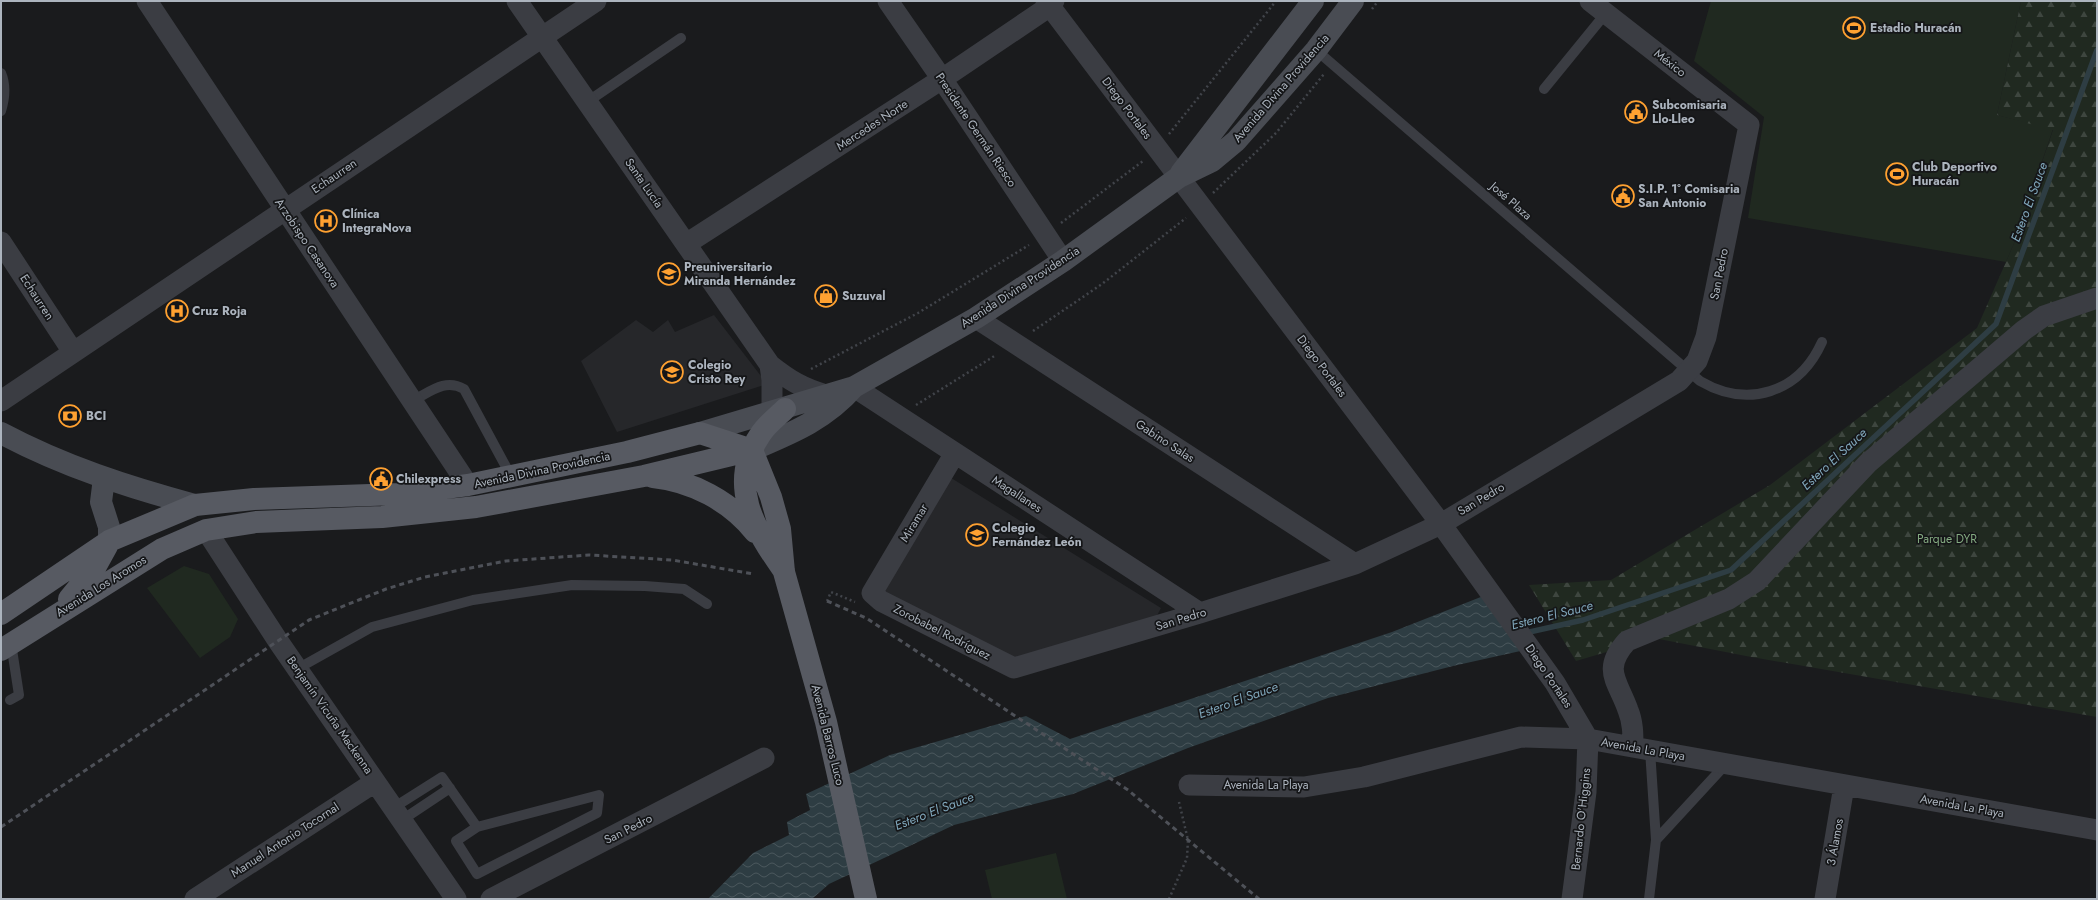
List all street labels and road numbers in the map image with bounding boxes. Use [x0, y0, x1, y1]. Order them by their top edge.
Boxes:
street label: Avenida Divina Providencia [1229, 30, 1333, 146]
street label: México [1650, 45, 1690, 82]
street label: Presidente Germán Riesco [931, 69, 1021, 191]
street label: Diego Portales [1098, 73, 1156, 143]
street label: Mercedes Norte [833, 95, 911, 155]
street label: Echaurren [308, 154, 360, 198]
street label: Santa Lucía [620, 154, 668, 212]
street label: José Plaza [1485, 176, 1536, 224]
street label: Arzobispo Casanova [270, 195, 344, 291]
street label: Avenida Divina Providencia [957, 242, 1083, 332]
street label: San Pedro [1705, 246, 1733, 301]
street label: Echaurren [15, 271, 59, 323]
street label: Diego Portales [1293, 331, 1351, 401]
street label: Gabino Salas [1132, 415, 1198, 467]
street label: Avenida Divina Providencia [472, 447, 612, 493]
street label: Magallanes [988, 471, 1046, 517]
street label: San Pedro [1454, 478, 1508, 520]
street label: Miramar [895, 500, 933, 546]
street label: Avenida Los Aromos [52, 551, 150, 621]
street label: Zorobabel Rodríguez [890, 600, 994, 665]
street label: San Pedro [1154, 603, 1209, 635]
street label: Diego Portales [1521, 640, 1577, 712]
street label: Benjamín Vicuña Mackenna [282, 653, 378, 778]
street label: Avenida Barros Luco [807, 683, 849, 788]
street label: Avenida La Playa [1600, 733, 1687, 765]
street label: Bernardo O'Higgins [1567, 767, 1595, 871]
street label: Avenida La Playa [1223, 776, 1309, 794]
street label: Avenida La Playa [1919, 790, 2006, 822]
street label: Manuel Antonio Tocornal [227, 798, 343, 882]
street label: San Pedro [601, 809, 656, 849]
street label: 3 Álamos [1822, 817, 1848, 867]

